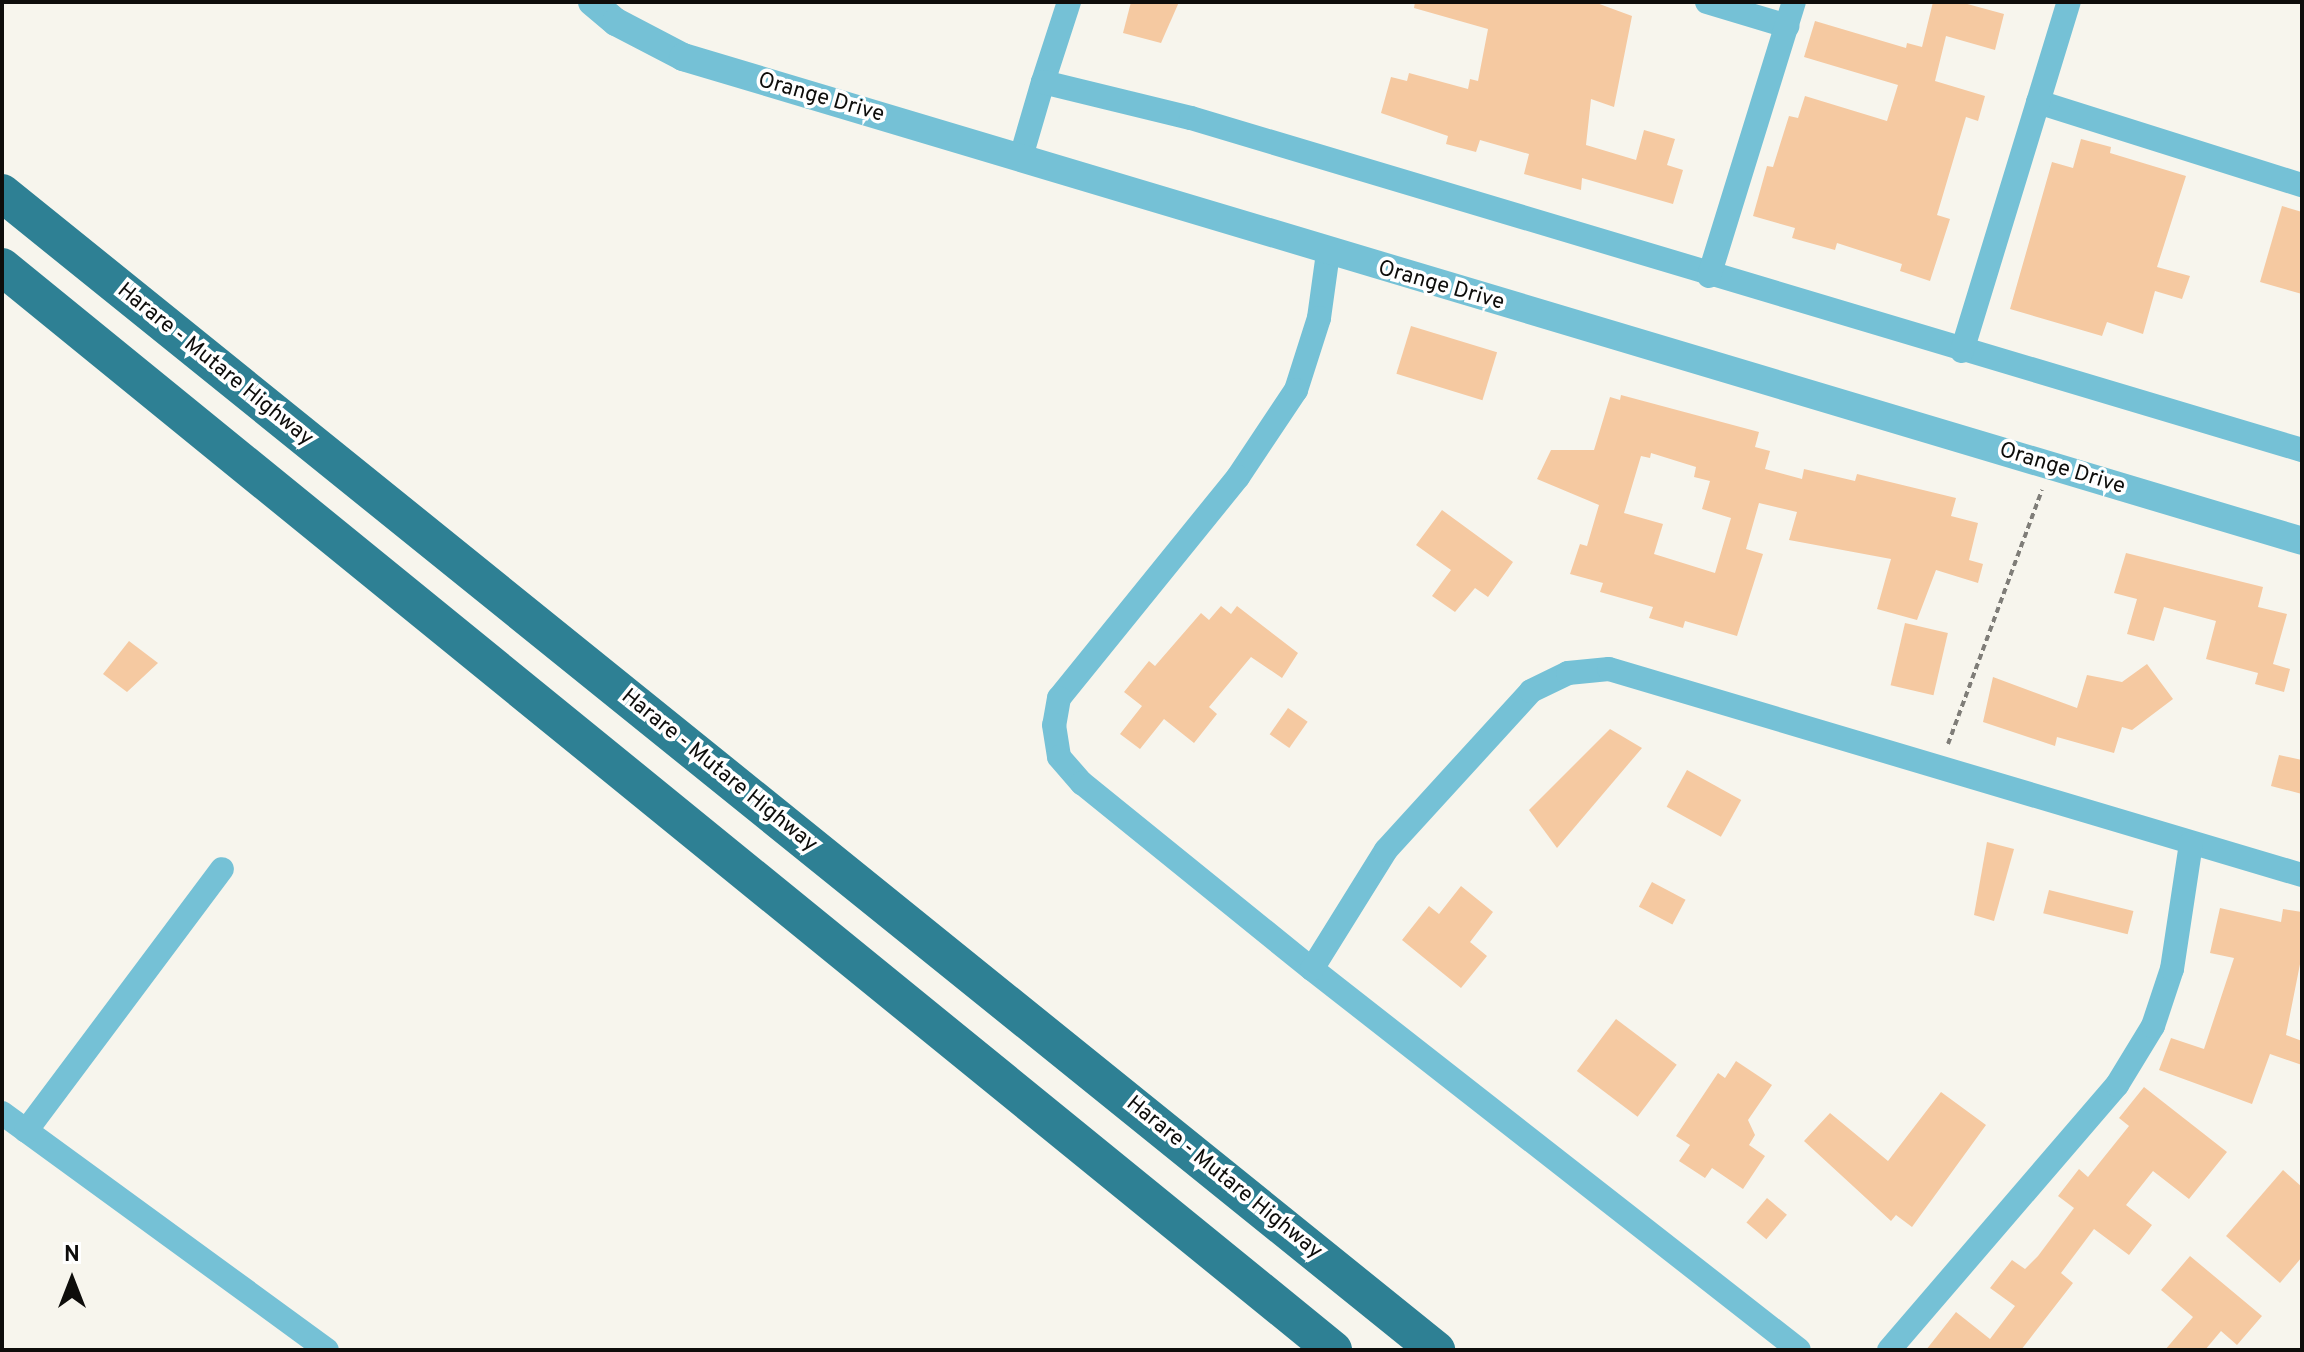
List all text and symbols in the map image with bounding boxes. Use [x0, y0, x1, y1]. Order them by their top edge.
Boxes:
street label: Orange Drive [755, 67, 887, 129]
street label: Orange Drive [1375, 255, 1507, 317]
street label: Harare - Mutare Highway [112, 278, 318, 452]
street label: Orange Drive [1996, 437, 2128, 501]
street label: Harare - Mutare Highway [616, 684, 822, 858]
street label: Harare - Mutare Highway [1121, 1091, 1327, 1265]
north arrow [32, 1240, 112, 1320]
text: N [64, 1242, 80, 1269]

